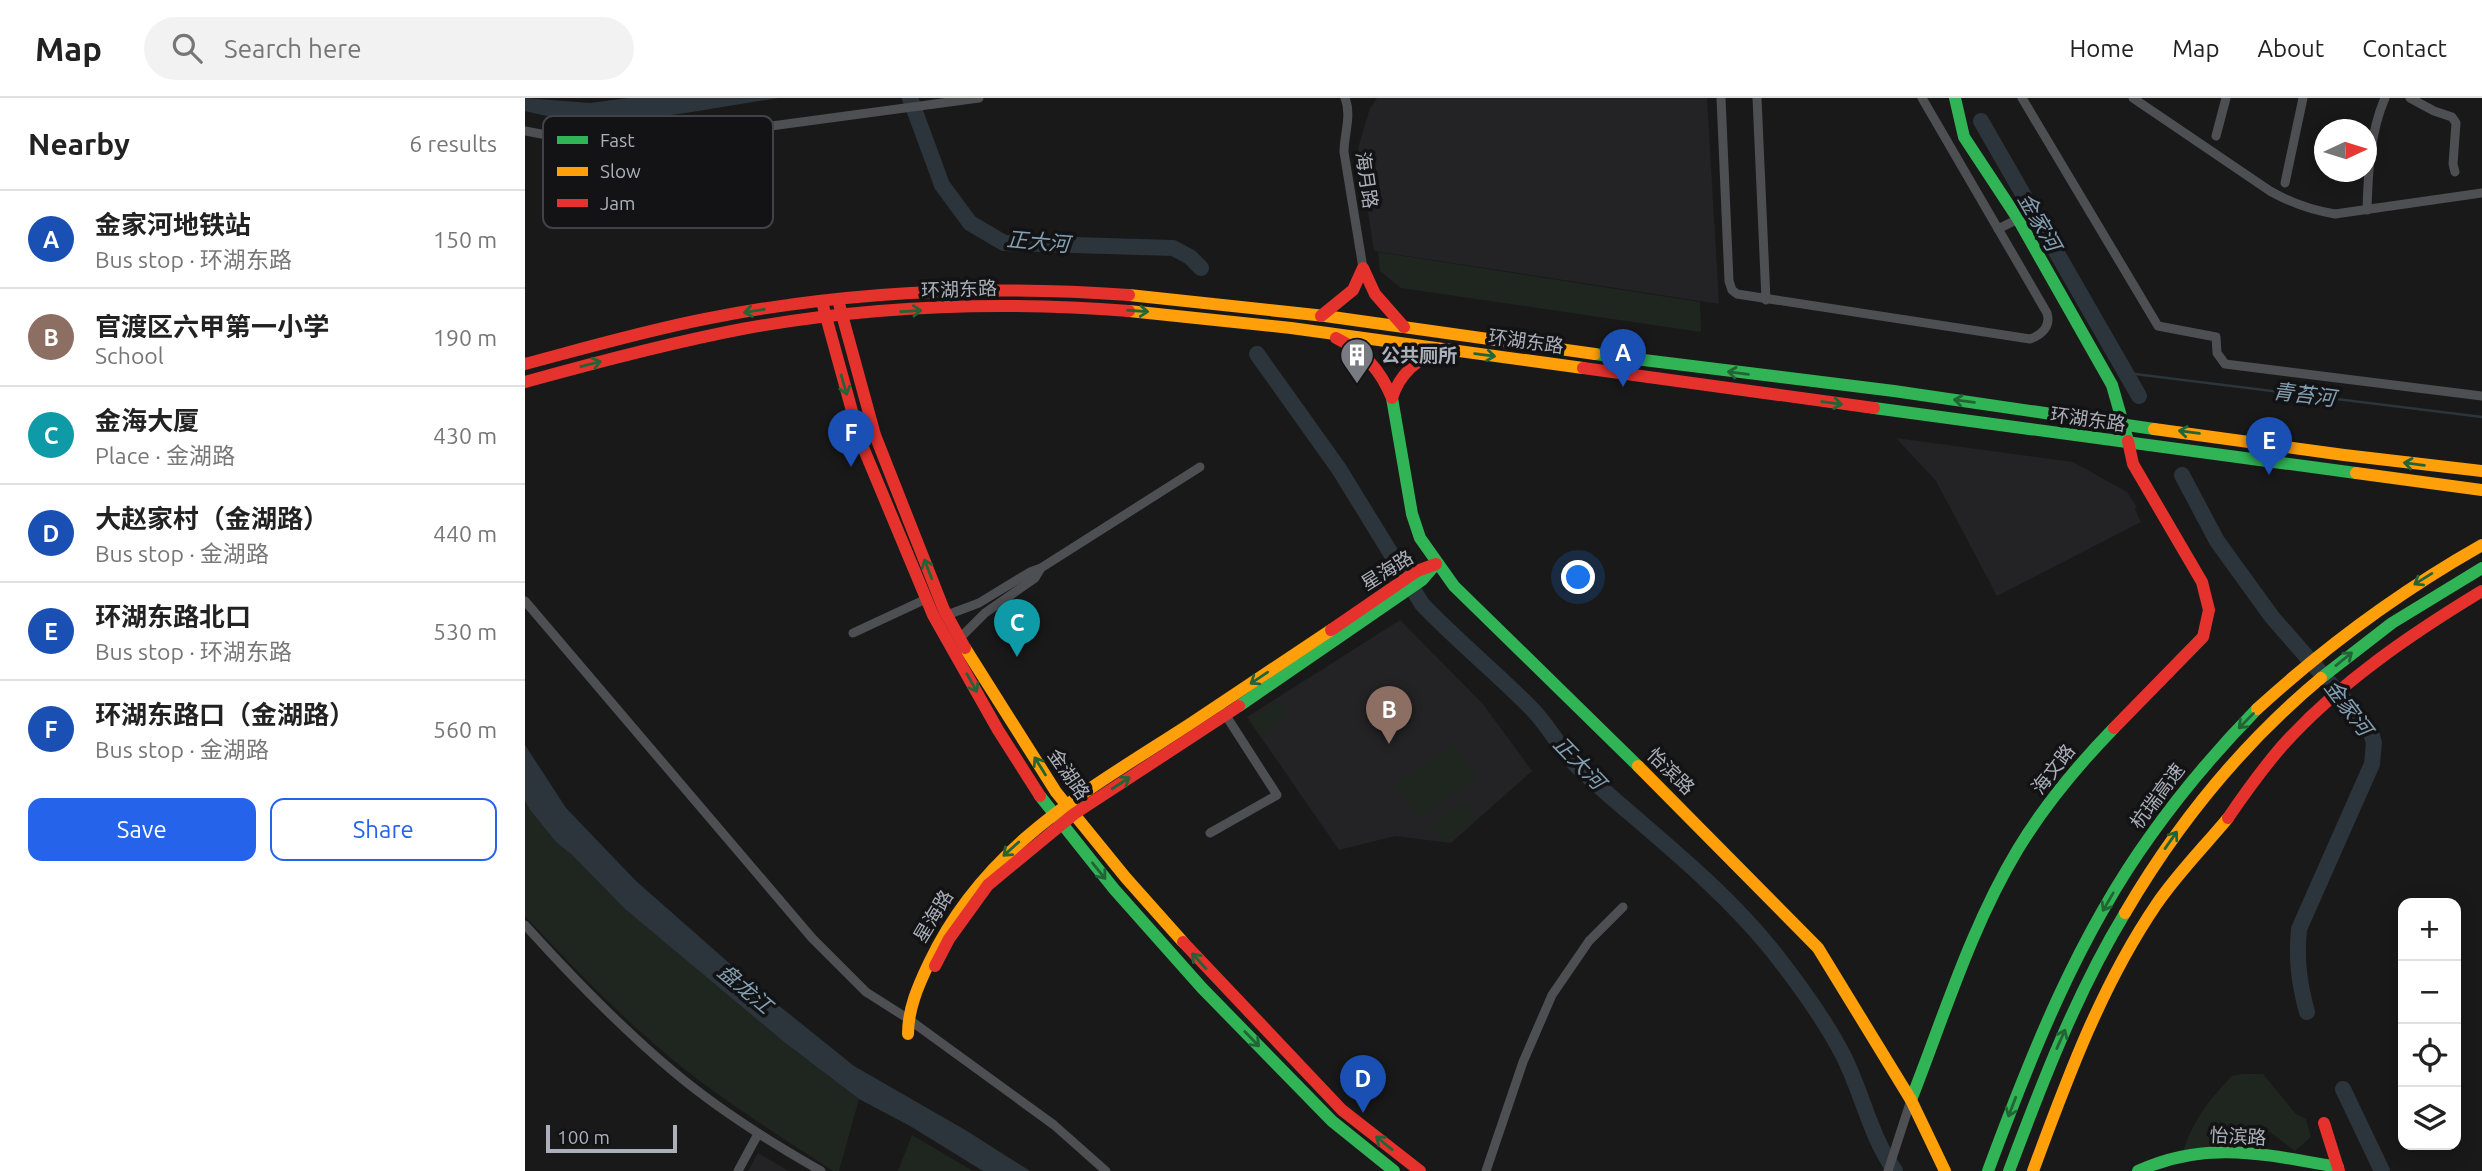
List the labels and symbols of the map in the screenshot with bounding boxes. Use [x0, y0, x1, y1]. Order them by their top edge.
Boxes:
legend [543, 116, 773, 228]
north arrow [2314, 119, 2377, 182]
text: Fast [600, 129, 635, 151]
street label: 海月路 [1352, 150, 1382, 210]
text: Slow [600, 160, 641, 182]
water label: 金家河 [2014, 188, 2068, 258]
text: Jam [600, 192, 636, 214]
water label: 正大河 [1006, 226, 1074, 256]
street label: 环湖东路 [921, 277, 997, 301]
one-way arrow [899, 304, 922, 317]
one-way arrow [743, 305, 766, 318]
one-way arrow [1126, 305, 1149, 318]
street label: 环湖东路 [1487, 325, 1565, 357]
pin: A [1600, 329, 1646, 387]
building icon: 公共厕所 [1338, 336, 1376, 385]
place label: 公共厕所 [1381, 344, 1457, 366]
one-way arrow [1473, 348, 1496, 361]
one-way arrow [579, 357, 602, 370]
one-way arrow [1727, 366, 1750, 379]
one-way arrow [839, 373, 852, 395]
water label: 青苔河 [2271, 378, 2341, 410]
one-way arrow [1953, 394, 1975, 407]
one-way arrow [1820, 397, 1843, 410]
street label: 环湖东路 [2049, 403, 2127, 435]
pin: F [828, 409, 874, 467]
pin: E [2246, 417, 2292, 475]
one-way arrow [2178, 426, 2201, 439]
one-way arrow [2403, 457, 2426, 470]
street label: 星海路 [1357, 546, 1417, 594]
one-way arrow [920, 558, 933, 580]
your location [1561, 560, 1595, 594]
one-way arrow [2414, 572, 2433, 587]
pin: C [994, 599, 1040, 657]
one-way arrow [2335, 651, 2353, 667]
one-way arrow [1250, 671, 1269, 685]
one-way arrow [966, 672, 979, 693]
water label: 金家河 [2320, 675, 2380, 743]
pin: B [1366, 686, 1412, 744]
one-way arrow [2237, 712, 2254, 729]
water label: 正大河 [1549, 731, 1613, 796]
street label: 海文路 [2027, 740, 2079, 798]
street label: 怡滨路 [1643, 743, 1699, 799]
street label: 金湖路 [1044, 744, 1094, 804]
one-way arrow [1032, 757, 1047, 776]
street label: 杭瑞高速 [2125, 759, 2189, 833]
one-way arrow [1111, 776, 1130, 791]
one-way arrow [2163, 831, 2178, 850]
one-way arrow [1002, 841, 1020, 857]
one-way arrow [1092, 861, 1107, 879]
street label: 星海路 [909, 886, 957, 946]
one-way arrow [2101, 891, 2115, 911]
one-way arrow [1191, 952, 1207, 970]
water label: 盘龙江 [714, 959, 779, 1019]
one-way arrow [2055, 1029, 2068, 1050]
one-way arrow [1244, 1030, 1261, 1047]
pin: D [1340, 1055, 1386, 1113]
one-way arrow [2004, 1096, 2017, 1118]
scale bar [546, 1122, 677, 1154]
street label: 怡滨路 [2209, 1124, 2267, 1148]
one-way arrow [1376, 1135, 1394, 1151]

